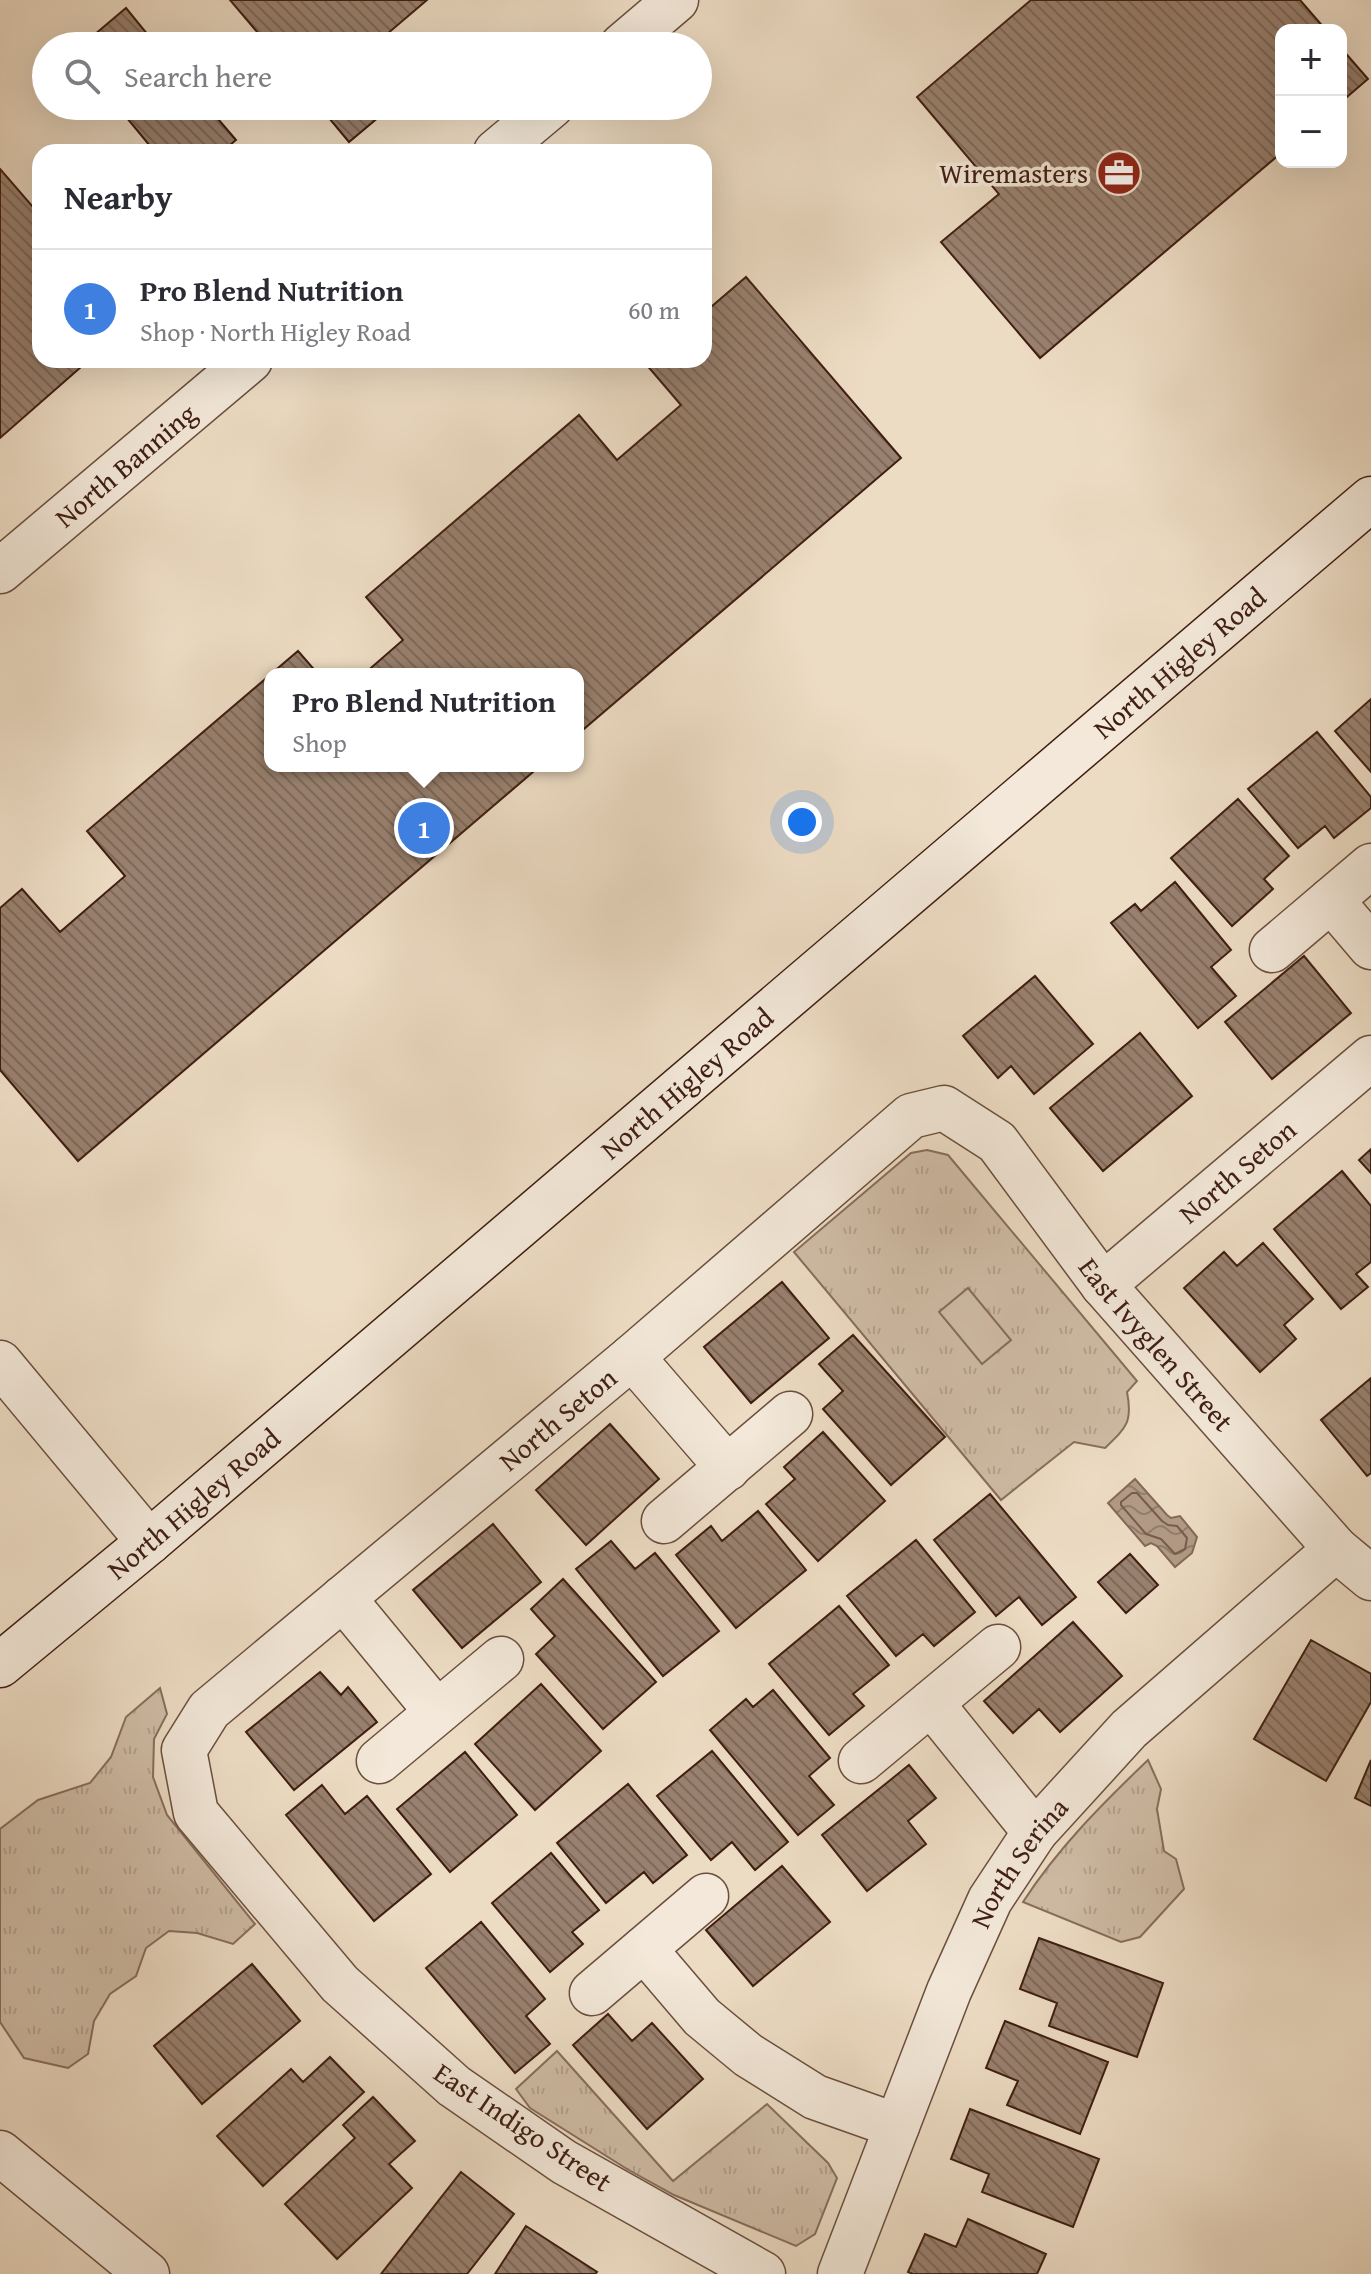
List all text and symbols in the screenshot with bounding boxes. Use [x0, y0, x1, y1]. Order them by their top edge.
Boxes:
map controls [1275, 24, 1347, 168]
button: + [1275, 24, 1347, 96]
search box [32, 32, 712, 120]
icon: search [60, 54, 104, 98]
text: Search here [124, 54, 272, 98]
button: − [1275, 96, 1347, 168]
office icon: Wiremasters [1095, 149, 1143, 197]
place label: Wiremasters [939, 152, 1088, 193]
text: Nearby [64, 172, 173, 221]
text: Pro Blend Nutrition [140, 268, 404, 312]
text: 1 [83, 290, 97, 329]
text: 60 m [628, 290, 680, 329]
text: Shop · North Higley Road [140, 312, 411, 351]
street label: North Banning [45, 393, 205, 537]
street label: North Higley Road [1084, 576, 1275, 748]
popup [264, 668, 584, 772]
text: Pro Blend Nutrition [292, 679, 556, 723]
text: Shop [292, 723, 347, 762]
pin: 1 [398, 798, 450, 858]
your location [782, 802, 822, 842]
street label: North Higley Road [591, 997, 782, 1169]
street label: North Seton [1169, 1109, 1305, 1233]
street label: East Ivyglen Street [1069, 1249, 1244, 1440]
street label: North Seton [489, 1357, 625, 1480]
street label: North Higley Road [98, 1418, 289, 1589]
street label: North Serina [959, 1787, 1078, 1934]
street label: East Indigo Street [426, 2052, 621, 2201]

